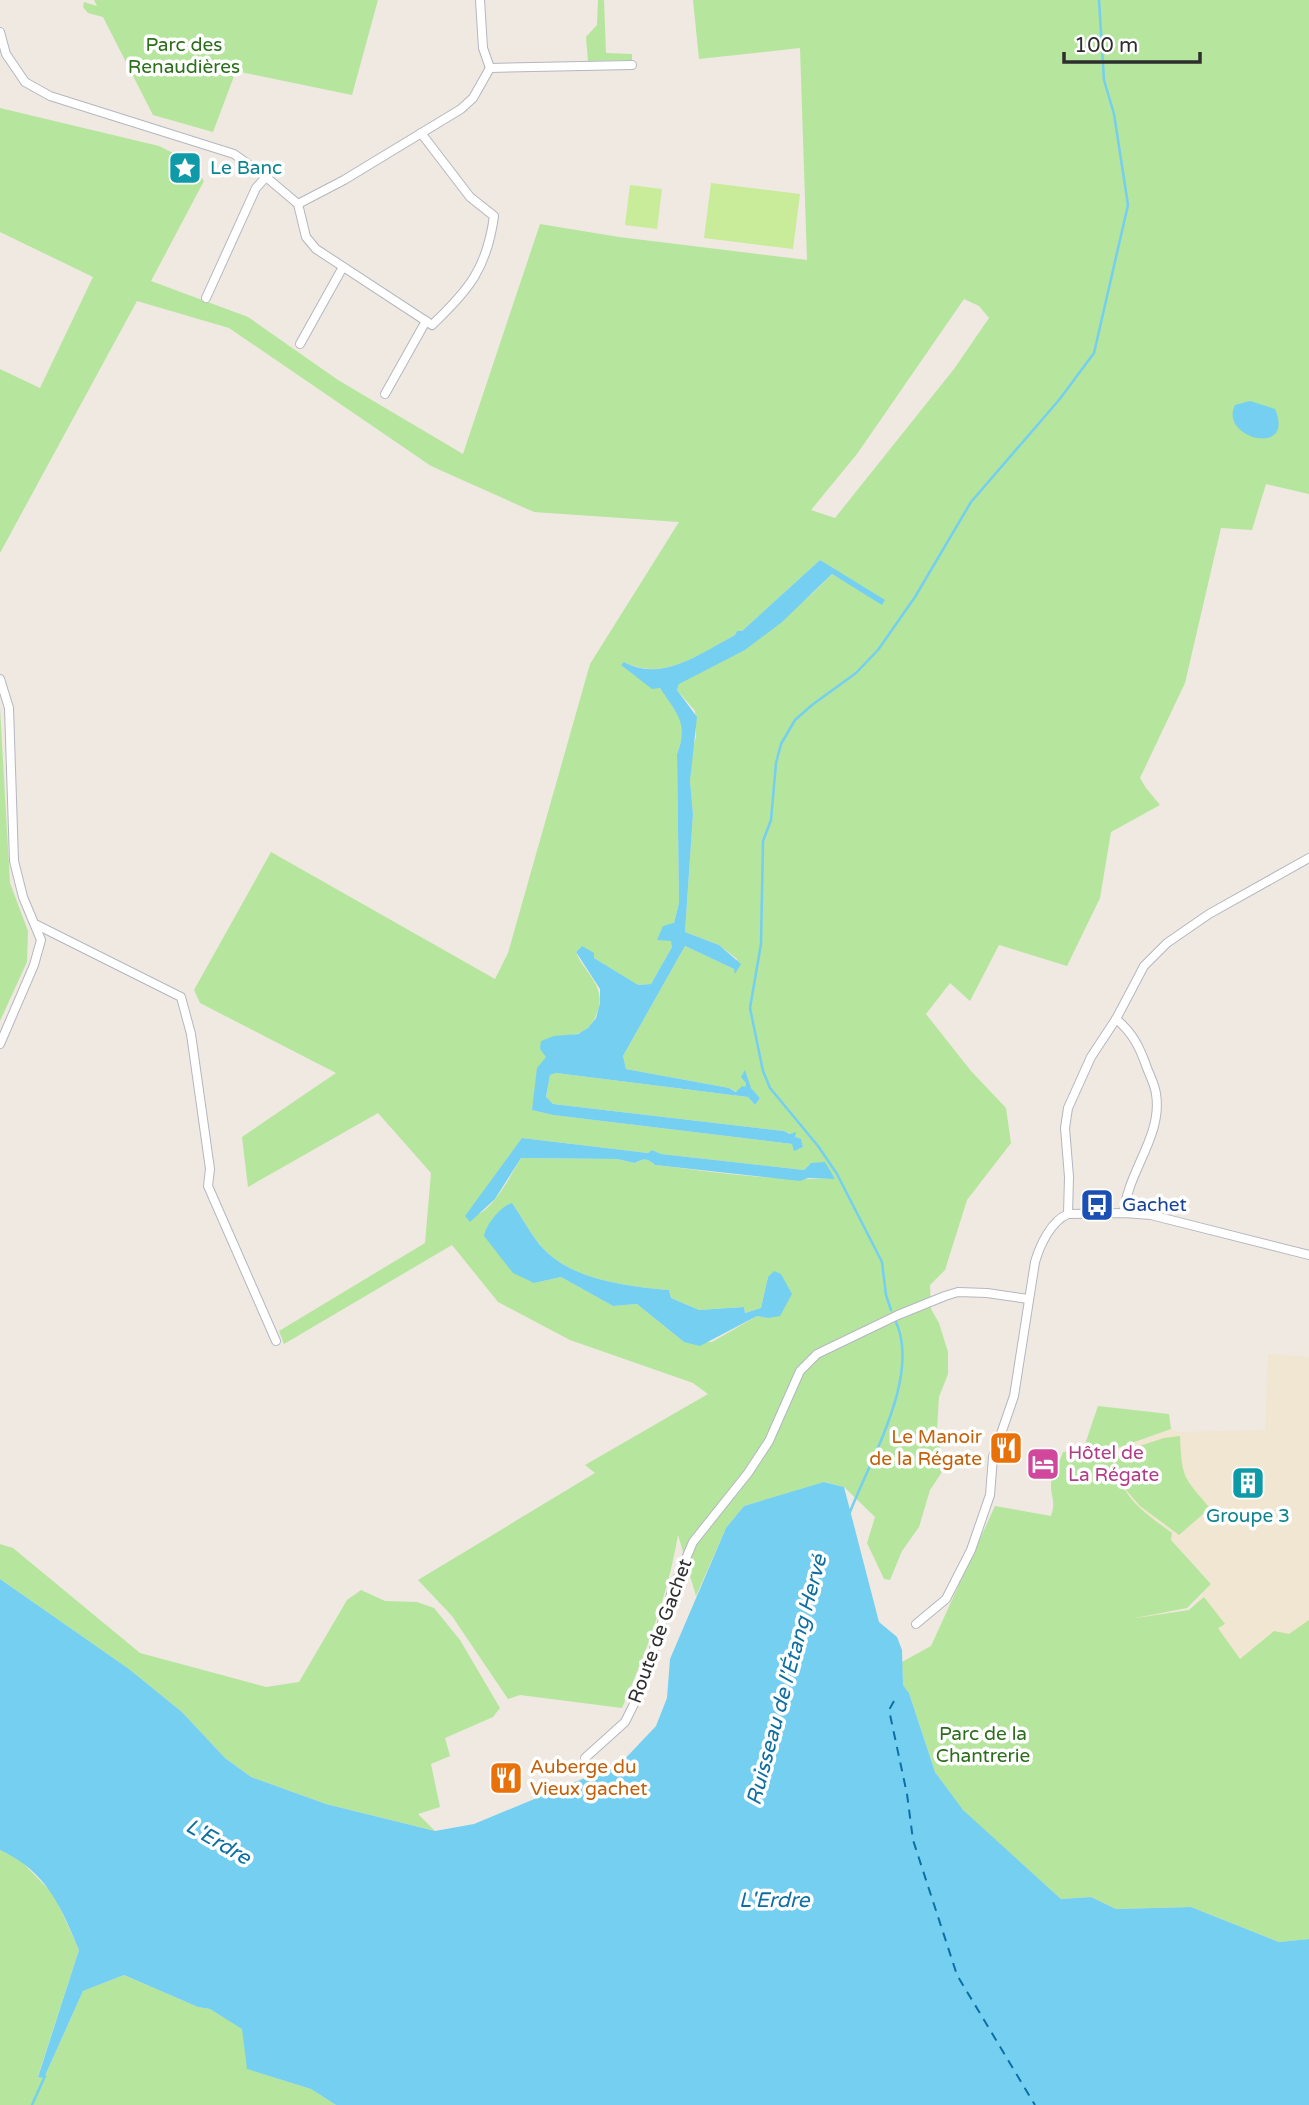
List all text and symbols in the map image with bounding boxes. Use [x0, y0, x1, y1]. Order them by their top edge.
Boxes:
scale bar [1064, 21, 1200, 65]
text: 100 m [1074, 33, 1138, 58]
park label: Parc des Renaudières [128, 34, 240, 78]
place icon: Le Banc [166, 149, 204, 187]
place label: Le Banc [210, 157, 282, 179]
bus stop icon: Gachet [1078, 1186, 1116, 1224]
place label: Gachet [1122, 1194, 1187, 1216]
place label: Le Manoir de la Régate [869, 1426, 983, 1470]
restaurant icon: Le Manoir de la Régate [987, 1429, 1025, 1467]
place label: Hôtel de La Régate [1068, 1442, 1159, 1486]
hotel icon: Hôtel de La Régate [1024, 1445, 1062, 1483]
building icon: Groupe 3 [1229, 1464, 1267, 1502]
place label: Groupe 3 [1206, 1505, 1290, 1527]
water label: Ruisseau de l'Étang Hervé [742, 1551, 833, 1808]
street label: Route de Gachet [624, 1556, 696, 1706]
park label: Parc de la Chantrerie [936, 1723, 1030, 1767]
place label: Auberge du Vieux gachet [530, 1756, 647, 1800]
restaurant icon: Auberge du Vieux gachet [487, 1759, 525, 1797]
water label: L'Erdre [181, 1814, 256, 1871]
water label: L'Erdre [739, 1888, 810, 1913]

